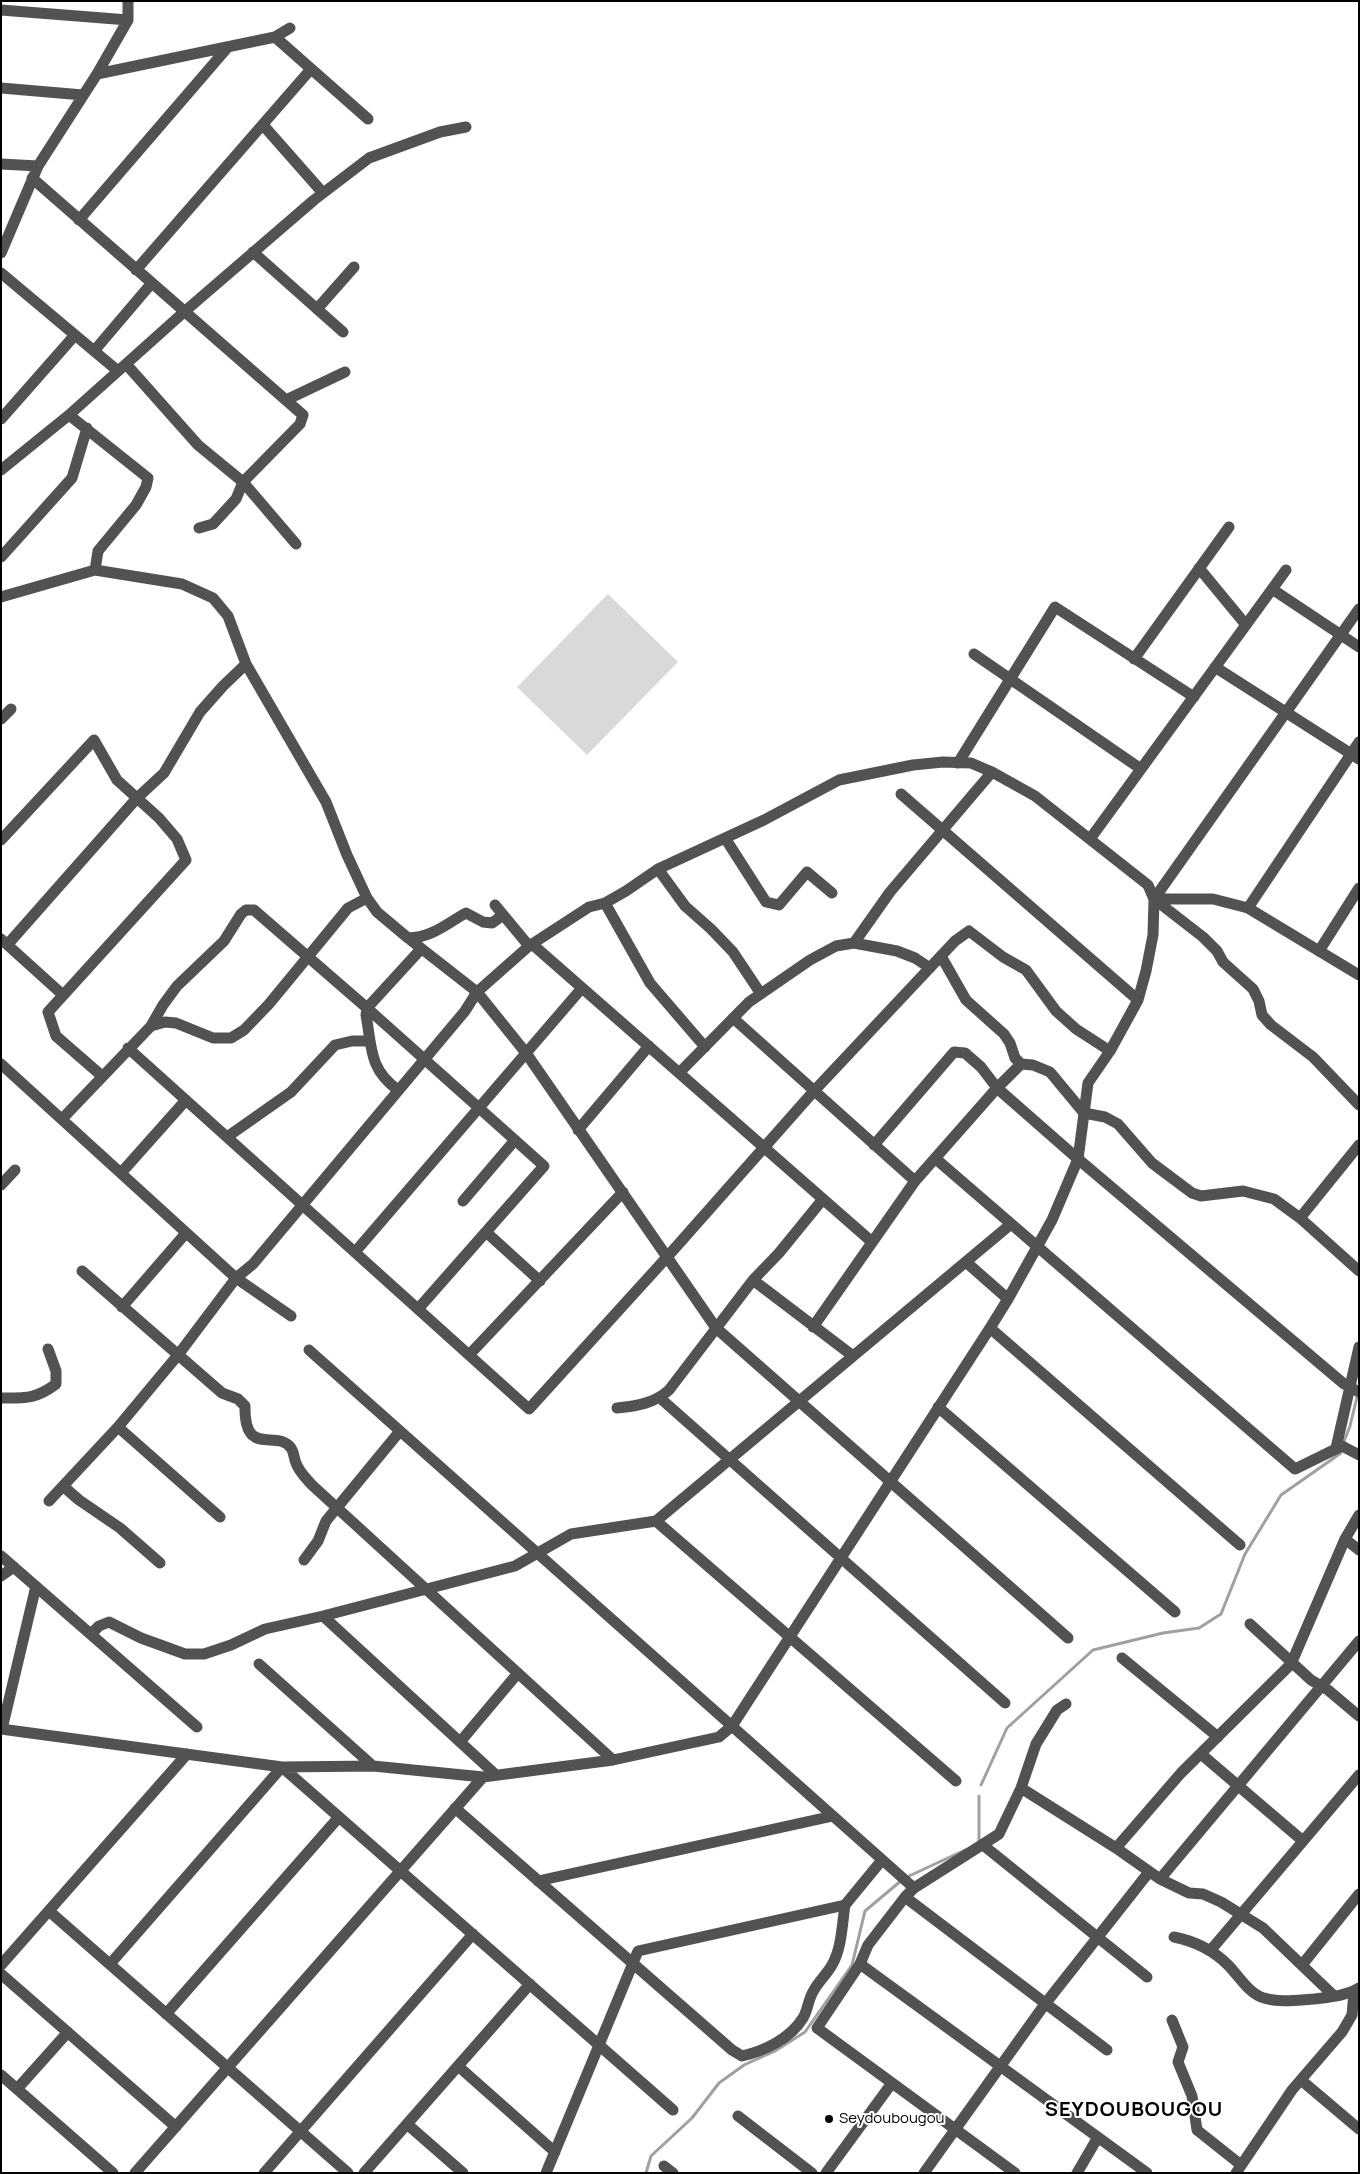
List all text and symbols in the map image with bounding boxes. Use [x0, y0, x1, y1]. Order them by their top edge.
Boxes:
district label: SEYDOUBOUGOU [1043, 2098, 1225, 2122]
place label: Seydoubougou [839, 2110, 944, 2128]
marker: Seydoubougou [823, 2113, 835, 2125]

